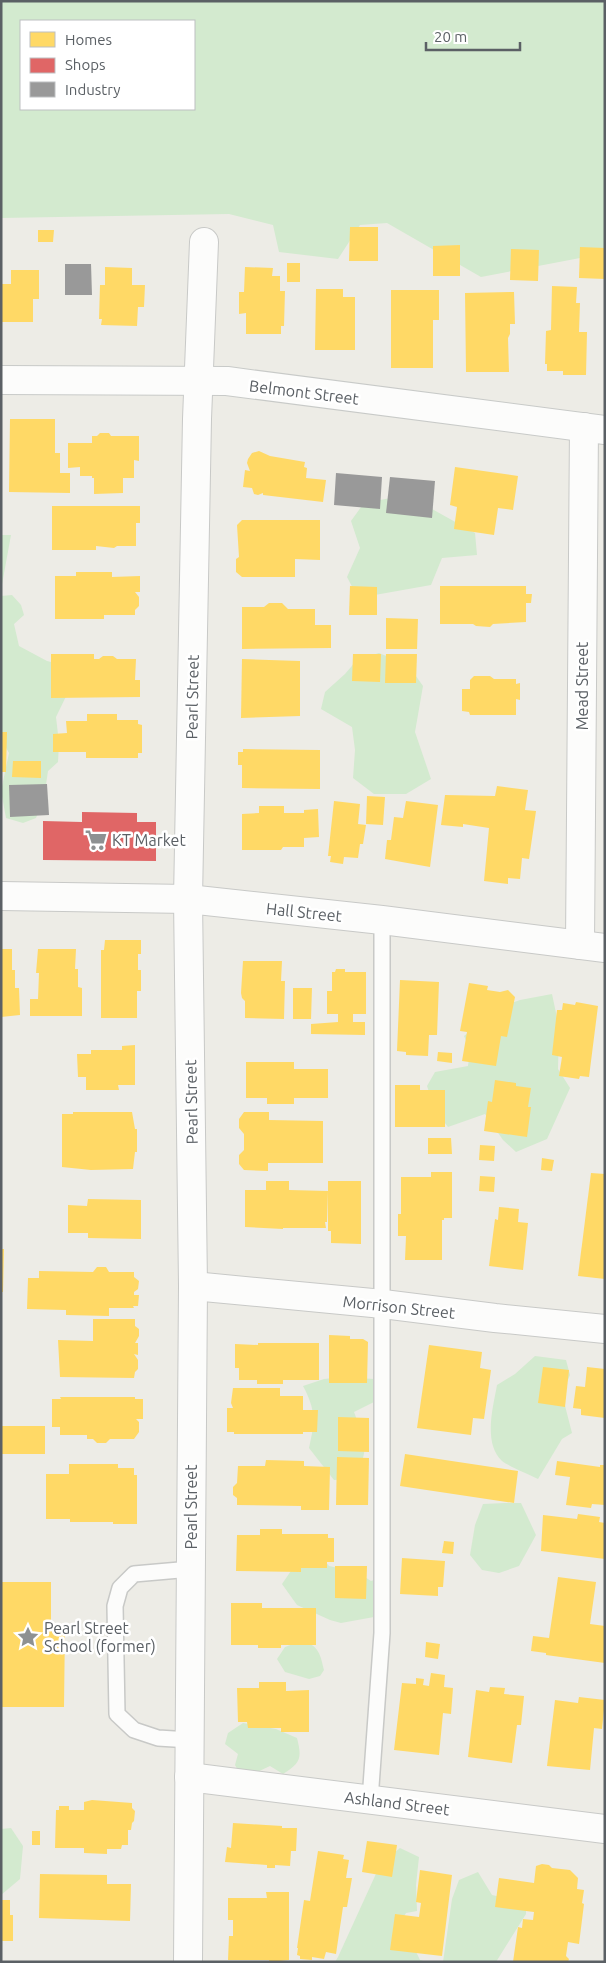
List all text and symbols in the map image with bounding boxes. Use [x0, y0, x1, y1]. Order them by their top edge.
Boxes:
legend [20, 20, 195, 110]
scale bar [426, 20, 520, 52]
text: 20 m [434, 28, 467, 45]
text: Homes [65, 31, 112, 48]
text: Shops [65, 56, 106, 73]
text: Industry [65, 81, 120, 98]
street label: Belmont Street [248, 376, 360, 408]
street label: Mead Street [573, 641, 591, 730]
street label: Pearl Street [182, 654, 202, 740]
supermarket icon: KT Market [83, 827, 109, 853]
place label: KT Market [112, 831, 186, 849]
street label: Hall Street [265, 899, 343, 925]
street label: Pearl Street [181, 1059, 201, 1145]
street label: Morrison Street [342, 1292, 457, 1322]
street label: Pearl Street [182, 1464, 200, 1549]
place label: Pearl Street School (former) [44, 1619, 156, 1656]
place icon: Pearl Street School (former) [15, 1624, 41, 1650]
street label: Ashland Street [343, 1788, 451, 1818]

